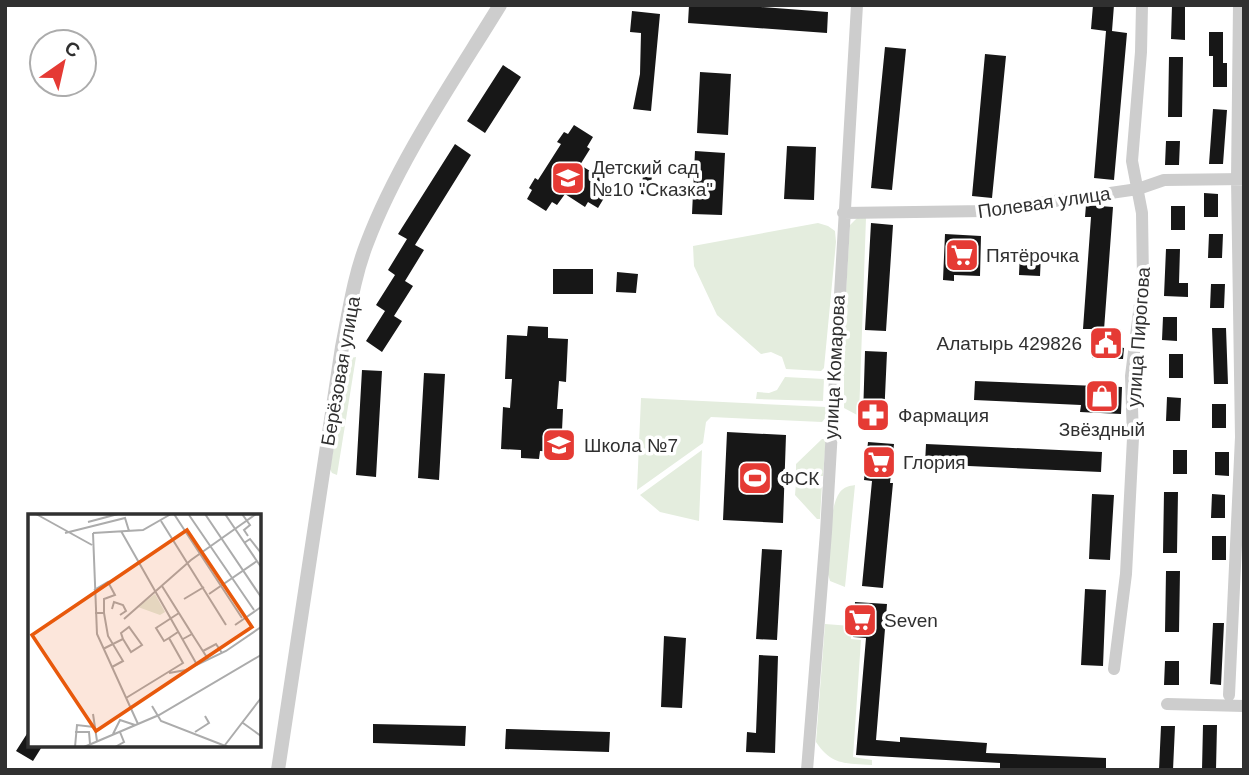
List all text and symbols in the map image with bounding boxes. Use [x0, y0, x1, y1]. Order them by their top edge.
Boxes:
north arrow [28, 28, 98, 98]
text: С [61, 37, 84, 62]
place label: Детский сад №10 "Сказка" [592, 157, 713, 200]
school or university icon: Детский сад №10 "Сказка" [549, 159, 587, 197]
street label: Полевая улица [976, 183, 1112, 222]
supermarket icon: Пятёрочка [943, 236, 981, 274]
place label: Пятёрочка [986, 245, 1080, 266]
street label: улица Пирогова [1123, 266, 1154, 408]
street label: Берёзовая улица [317, 294, 364, 448]
street label: улица Комарова [820, 294, 849, 440]
public building icon: Алатырь 429826 [1087, 324, 1125, 362]
place label: Алатырь 429826 [937, 333, 1082, 354]
shop icon: Звёздный [1083, 377, 1121, 415]
pharmacy icon: Фармация [854, 396, 892, 434]
place label: Фармация [898, 405, 989, 426]
place label: Звёздный [1059, 419, 1145, 440]
school or university icon: Школа №7 [540, 426, 578, 464]
place label: Школа №7 [584, 435, 678, 456]
supermarket icon: Глория [860, 443, 898, 481]
place label: Глория [903, 452, 966, 473]
sports icon: ФСК [736, 459, 774, 497]
place label: ФСК [780, 468, 819, 489]
inset map [28, 514, 261, 747]
supermarket icon: Seven [841, 601, 879, 639]
place label: Seven [884, 610, 938, 631]

